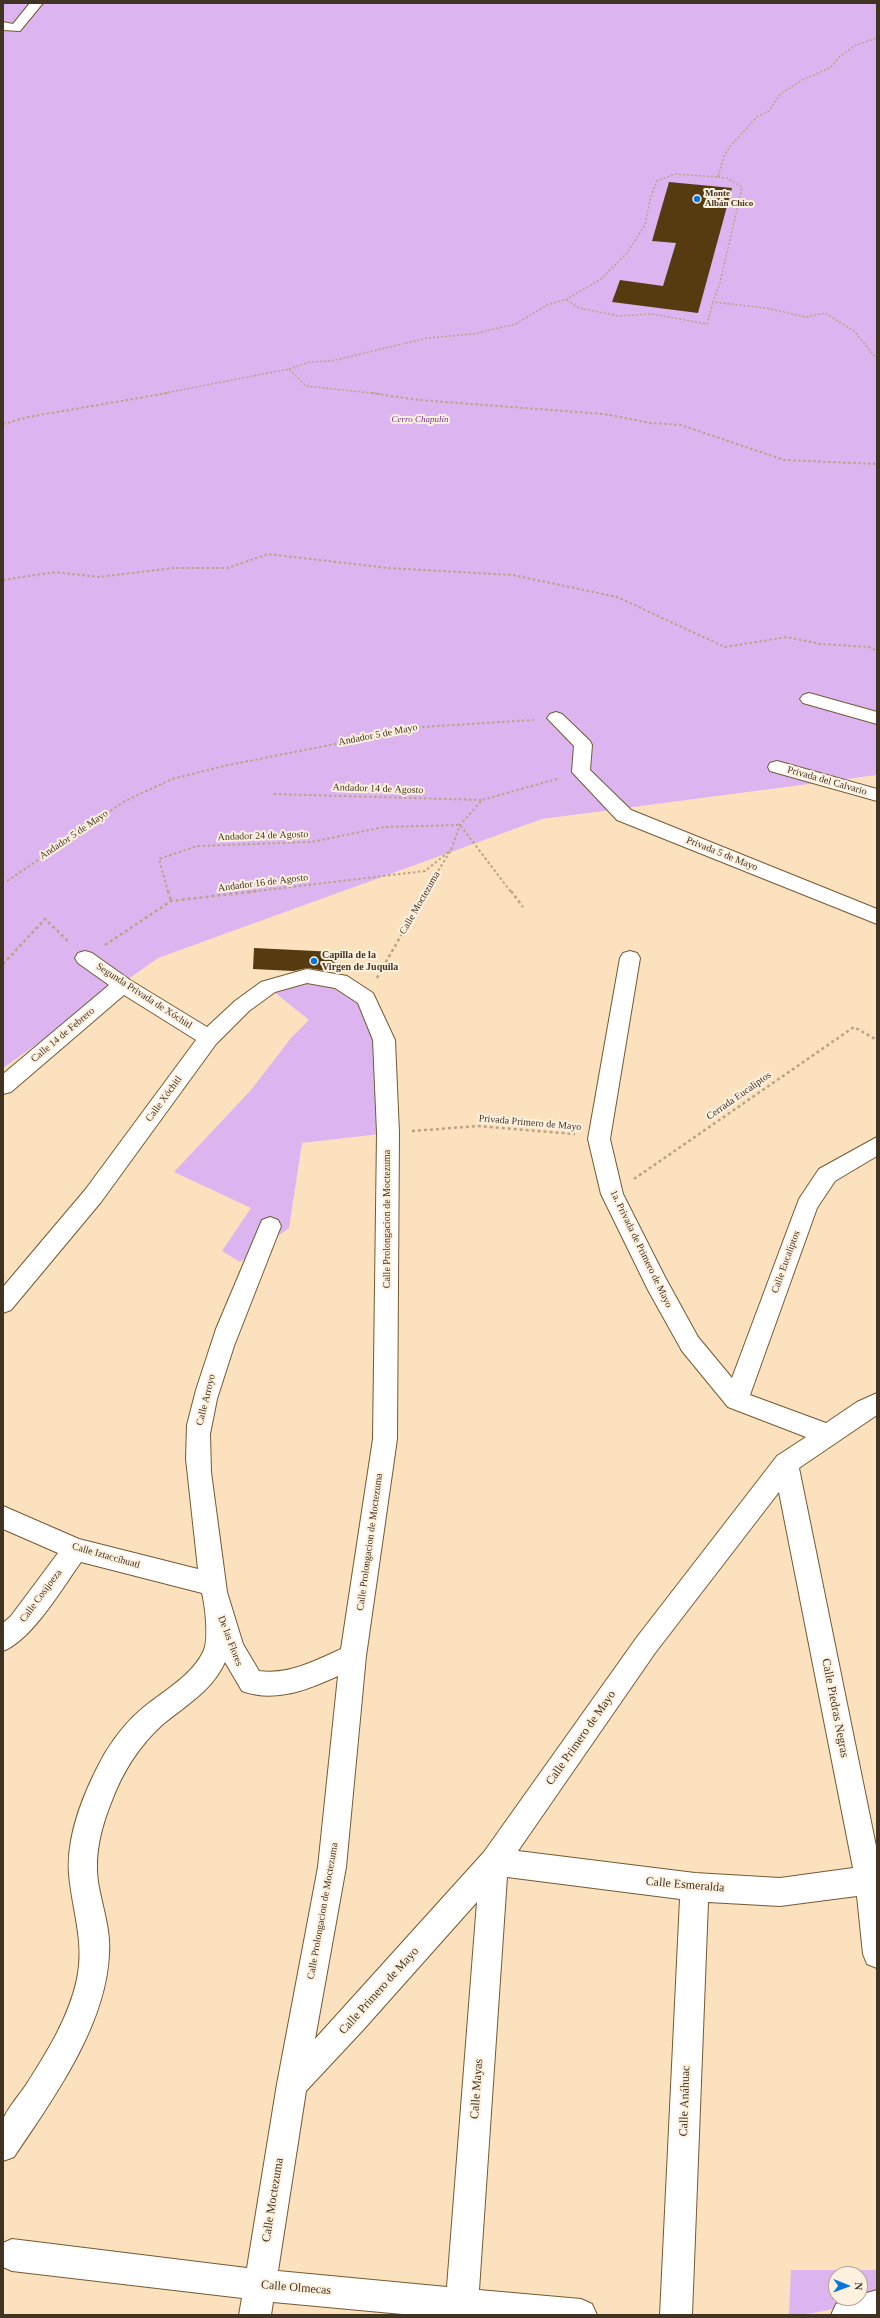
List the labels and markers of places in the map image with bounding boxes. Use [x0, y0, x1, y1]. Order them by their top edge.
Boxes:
place label: Monte Albán Chico [705, 189, 753, 210]
marker: Monte Albán Chico [692, 194, 702, 204]
place label: Capilla de la Virgen de Juquila [322, 949, 398, 972]
marker: Capilla de la Virgen de Juquila [309, 956, 319, 966]

